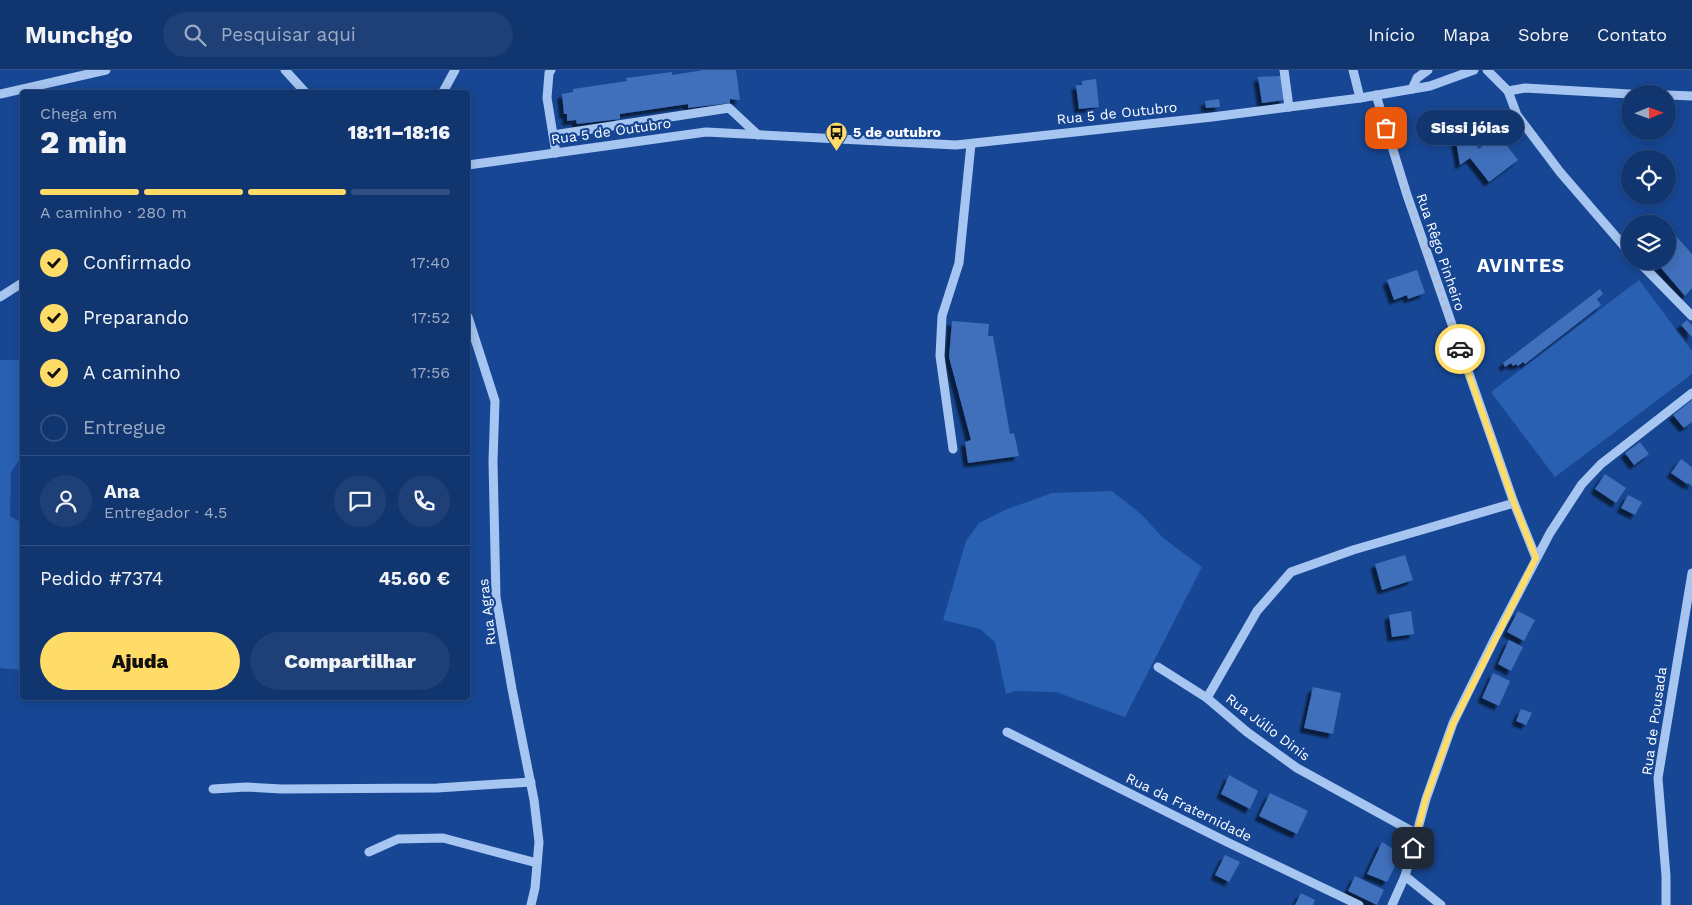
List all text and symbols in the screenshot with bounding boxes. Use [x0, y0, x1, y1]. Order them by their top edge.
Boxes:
search box [163, 12, 513, 57]
text: Munchgo [25, 21, 133, 49]
icon: search [181, 21, 209, 49]
text: Pesquisar aqui [221, 23, 356, 46]
text: Início [1368, 24, 1415, 45]
text: Mapa [1443, 24, 1490, 45]
text: Sobre [1518, 24, 1569, 45]
text: Contato [1597, 24, 1667, 45]
north arrow [1621, 85, 1676, 140]
map controls [1621, 85, 1676, 270]
street label: Rua 5 de Outubro [1056, 99, 1178, 127]
text: Chega em [40, 104, 117, 123]
pin [1365, 107, 1407, 149]
callout: Sissi jóias [1416, 110, 1524, 146]
icon: bag [1372, 114, 1400, 142]
street label: Rua 5 de Outubro [550, 115, 672, 147]
text: Sissi jóias [1431, 118, 1509, 137]
bus stop icon: 5 de outubro [825, 120, 849, 151]
text: 18:11–18:16 [348, 121, 450, 144]
text: 2 min [40, 123, 127, 161]
place label: 5 de outubro [853, 124, 941, 140]
button: locate [1621, 150, 1676, 205]
street label: Rua Rêgo Pinheiro [1413, 191, 1469, 313]
text: A caminho · 280 m [40, 203, 187, 222]
button: layers [1621, 215, 1676, 270]
icon: check [40, 249, 68, 277]
text: Confirmado [83, 251, 192, 274]
text: 17:40 [410, 253, 450, 272]
district label: AVINTES [1477, 254, 1565, 277]
icon: check [40, 304, 68, 332]
text: Preparando [83, 306, 189, 329]
text: 17:52 [411, 308, 450, 327]
courier [1435, 324, 1485, 374]
icon: car [1446, 335, 1474, 363]
icon: check [40, 359, 68, 387]
text: A caminho [83, 361, 181, 384]
text: 17:56 [411, 363, 450, 382]
text: Entregue [83, 416, 166, 439]
button: person [40, 475, 92, 527]
button: chat [334, 475, 386, 527]
button: phone [398, 475, 450, 527]
text: Ana [104, 480, 140, 503]
text: Entregador · 4.5 [104, 503, 227, 522]
text: Pedido #7374 [40, 567, 163, 590]
text: 45.60 € [379, 567, 450, 590]
street label: Rua Agras [475, 578, 499, 646]
button: Ajuda [40, 632, 240, 690]
button: Compartilhar [250, 632, 450, 690]
street label: Rua de Pousada [1638, 666, 1670, 776]
street label: Rua Júlio Dinis [1223, 690, 1313, 764]
street label: Rua da Fraternidade [1123, 770, 1255, 844]
pin [1392, 827, 1434, 869]
icon: home [1399, 834, 1427, 862]

